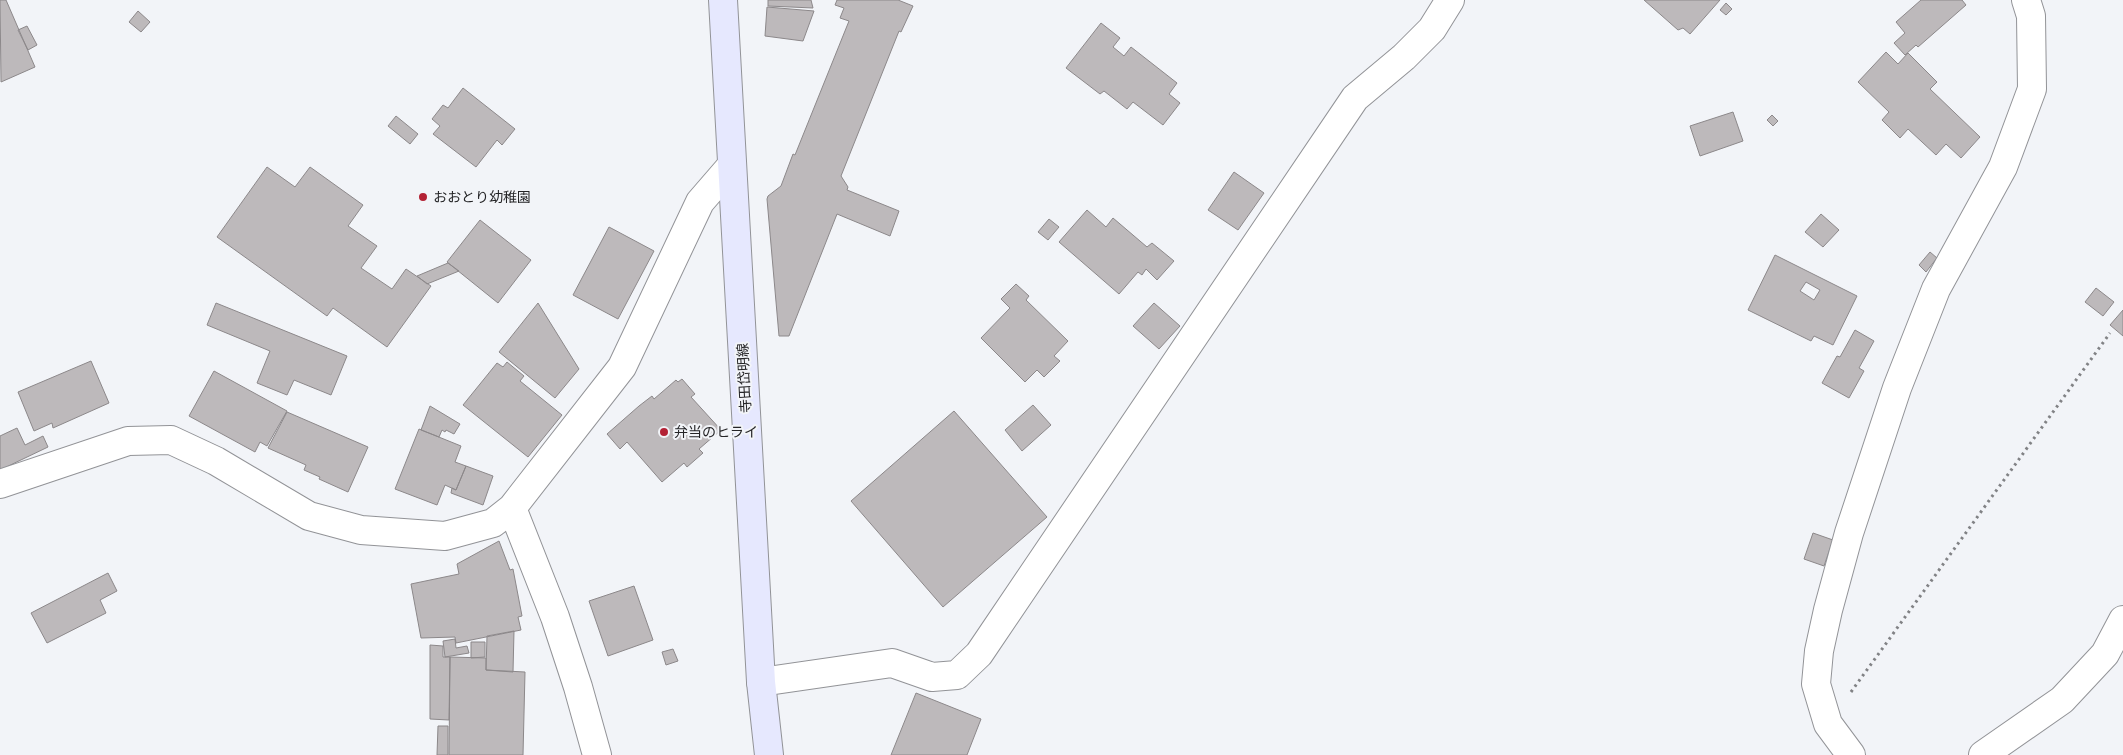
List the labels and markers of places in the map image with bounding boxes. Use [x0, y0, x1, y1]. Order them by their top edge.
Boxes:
place label: おおとり幼稚園 [433, 189, 531, 205]
marker: おおとり幼稚園 [417, 191, 429, 203]
place label: 弁当のヒライ [674, 424, 758, 440]
marker: 弁当のヒライ [658, 426, 670, 438]

